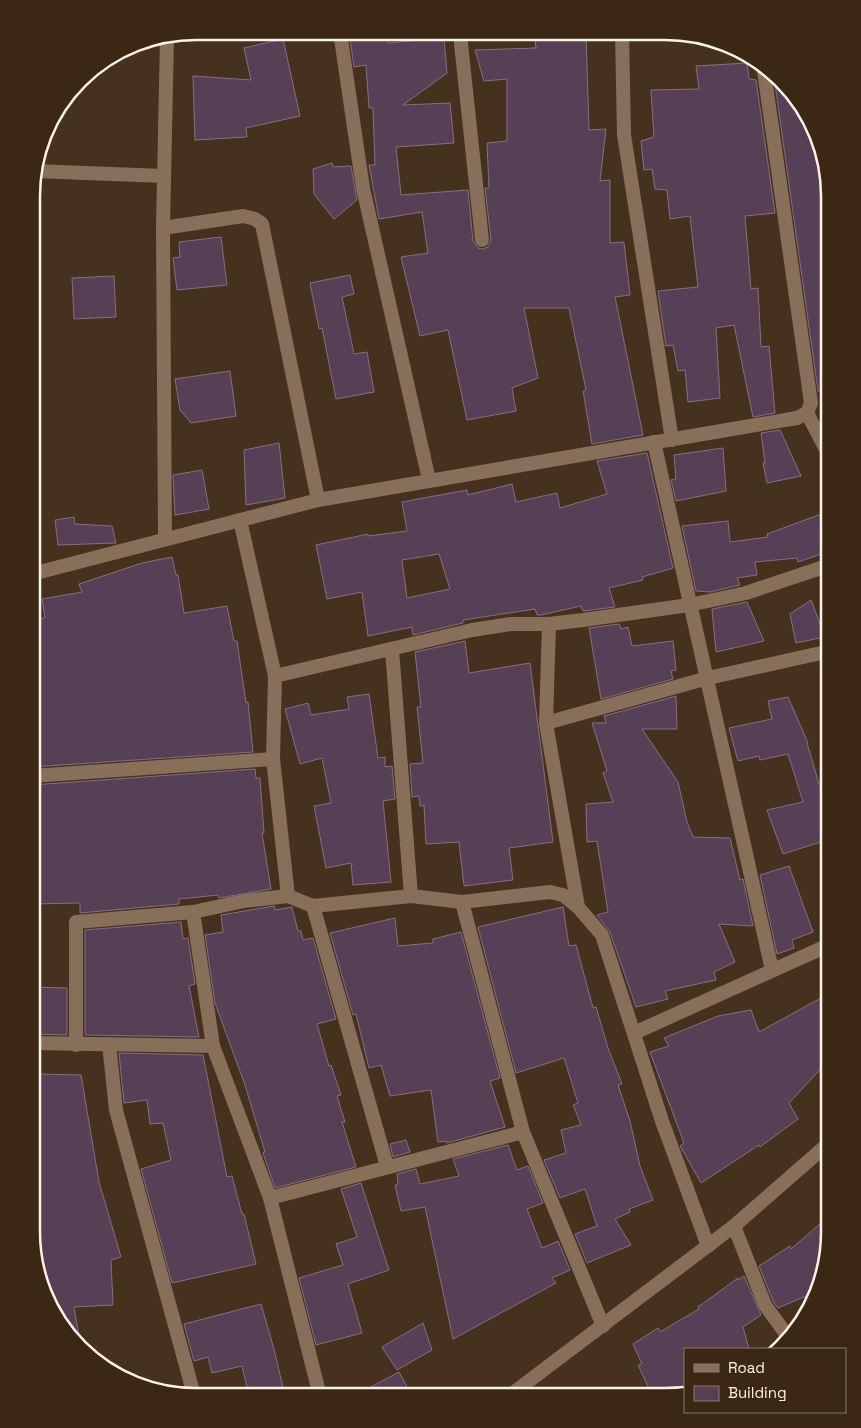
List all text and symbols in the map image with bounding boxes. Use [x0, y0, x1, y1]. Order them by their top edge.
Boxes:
legend [684, 1348, 846, 1413]
text: Road [728, 1358, 765, 1377]
text: Building [728, 1383, 787, 1402]

